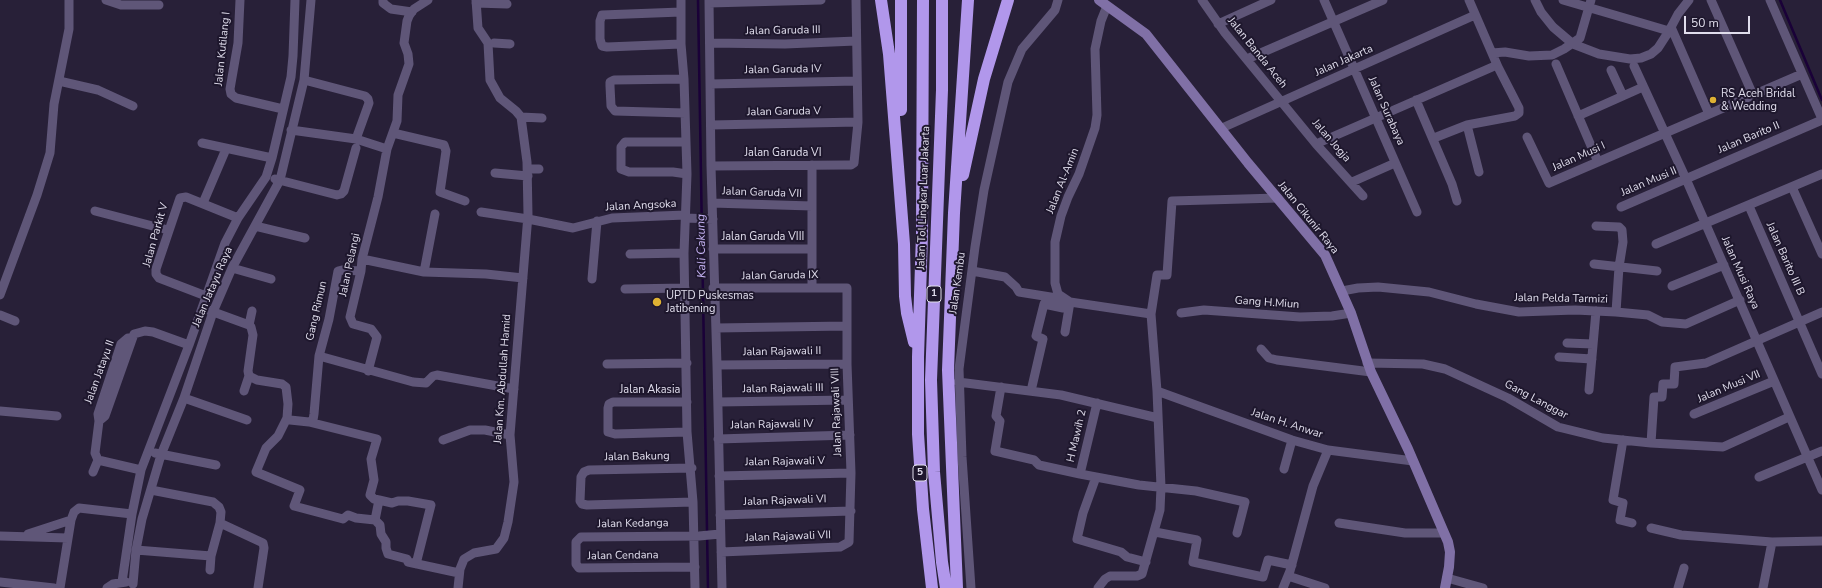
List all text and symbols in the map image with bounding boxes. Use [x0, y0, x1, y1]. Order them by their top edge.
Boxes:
scale bar [1686, 8, 1752, 34]
street label: Jalan Kutilang I [213, 11, 233, 87]
street label: Jalan Banda Aceh [1224, 15, 1290, 91]
text: 50 m [1691, 15, 1719, 31]
street label: Jalan Garuda III [745, 24, 821, 38]
street label: Jalan Jakarta [1313, 42, 1375, 80]
street label: Jalan Garuda IV [744, 63, 822, 77]
street label: Jalan Surabaya [1365, 75, 1407, 147]
place label: RS Aceh Bridal & Wedding [1721, 87, 1795, 113]
marker: RS Aceh Bridal & Wedding [1708, 95, 1718, 105]
street label: Jalan Garuda V [747, 105, 821, 119]
street label: Jalan Jogja [1309, 117, 1353, 165]
street label: Jalan Barito II [1716, 119, 1782, 157]
street label: Jalan Tol Lingkar Luar Jakarta [915, 126, 933, 270]
street label: Jalan Musi I [1550, 139, 1608, 175]
street label: Jalan Garuda VI [745, 146, 821, 160]
street label: Jalan Al-Amin [1044, 146, 1082, 216]
street label: Jalan Musi II [1619, 164, 1679, 200]
street label: Jalan Cikunir Raya [1275, 179, 1341, 257]
street label: Jalan Garuda VII [722, 185, 802, 201]
street label: Jalan Angsoka [605, 198, 677, 214]
street label: Jalan Parkit V [141, 201, 171, 269]
water label: Kali Cakung [694, 214, 710, 278]
street label: Jalan Barito III B [1763, 220, 1807, 298]
street label: Jalan Garuda VIII [722, 230, 804, 244]
street label: Jalan Pelangi [337, 232, 363, 298]
street label: Jalan Musi Raya [1718, 235, 1762, 311]
street label: Jalan Jatayu Raya [190, 245, 236, 329]
street label: Jalan Kembu [947, 251, 969, 315]
street label: Jalan Garuda IX [742, 269, 818, 283]
street label: Gang Rimun [304, 280, 330, 342]
road number: 1 [927, 286, 941, 302]
place label: UPTD Puskesmas Jatibening [666, 289, 754, 315]
street label: Jalan Pelda Tarmizi [1514, 292, 1608, 306]
street label: Gang H.Miun [1234, 294, 1300, 312]
marker: UPTD Puskesmas Jatibening [651, 296, 663, 308]
street label: Jalan Km. Abdullah Hamid [492, 314, 514, 444]
street label: Jalan Jatayu II [82, 338, 118, 406]
street label: Jalan Rajawali II [743, 345, 821, 359]
street label: Jalan Rajawali VIII [829, 367, 845, 457]
street label: Jalan Musi VII [1696, 368, 1762, 406]
street label: Gang Langgar [1502, 378, 1570, 422]
street label: Jalan Rajawali III [742, 382, 824, 396]
street label: Jalan Akasia [620, 383, 680, 397]
street label: Jalan H. Anwar [1250, 406, 1324, 442]
street label: H Mawih 2 [1065, 408, 1089, 464]
street label: Jalan Rajawali IV [730, 418, 814, 432]
street label: Jalan Bakung [604, 450, 670, 464]
street label: Jalan Rajawali V [745, 455, 825, 469]
road number: 5 [913, 465, 927, 481]
street label: Jalan Rajawali VI [743, 493, 827, 509]
street label: Jalan Kedanga [597, 517, 669, 531]
street label: Jalan Rajawali VII [745, 529, 831, 545]
street label: Jalan Cendana [587, 549, 659, 563]

